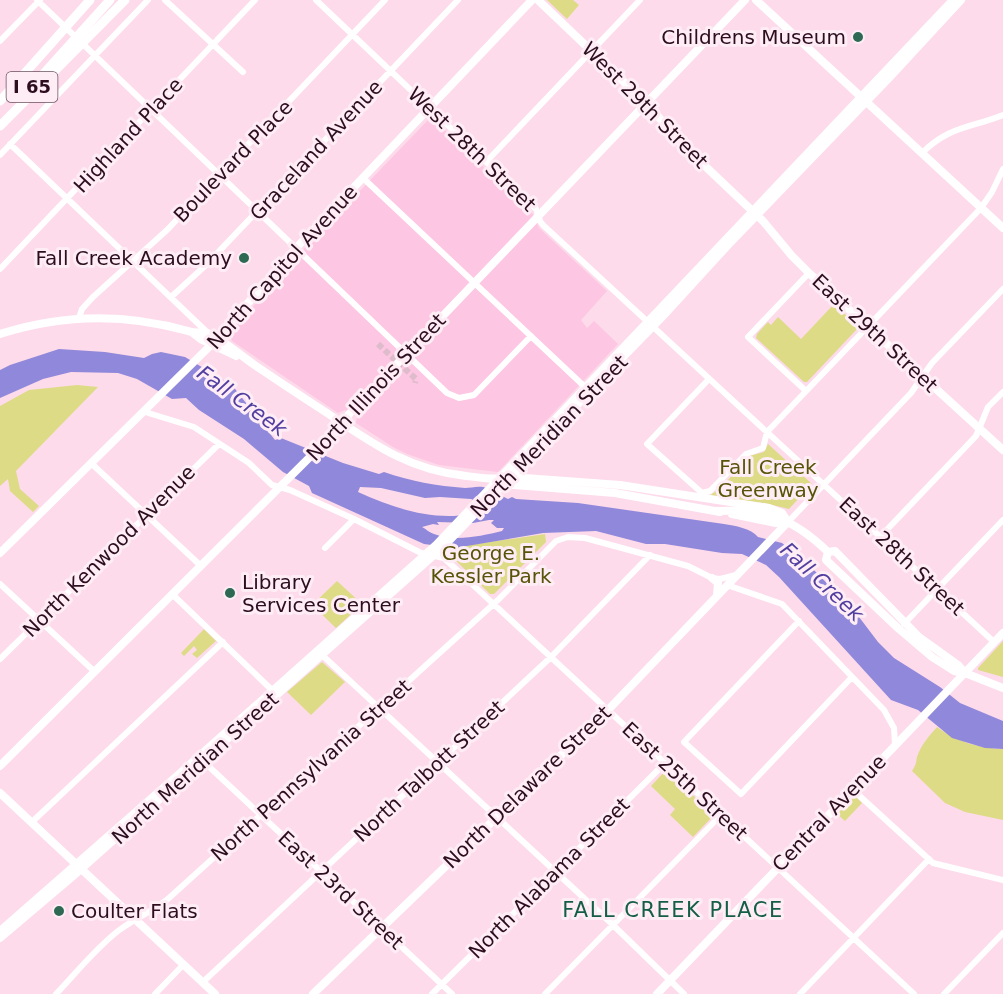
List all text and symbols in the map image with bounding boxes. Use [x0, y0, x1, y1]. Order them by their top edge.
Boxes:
place label: Childrens Museum [661, 25, 846, 49]
marker: Childrens Museum [851, 30, 865, 44]
street label: West 29th Street [577, 37, 713, 173]
road number: I 65 [6, 72, 57, 102]
street label: Highland Place [69, 72, 187, 198]
street label: Graceland Avenue [245, 75, 387, 225]
street label: West 28th Street [403, 82, 541, 216]
street label: Boulevard Place [169, 95, 297, 227]
street label: North Capitol Avenue [202, 180, 362, 354]
place label: Fall Creek Academy [35, 246, 232, 270]
marker: Fall Creek Academy [237, 251, 251, 265]
street label: East 29th Street [807, 269, 943, 397]
street label: North Illinois Street [301, 308, 451, 466]
street label: North Meridian Street [465, 350, 633, 522]
water label: Fall Creek [193, 361, 292, 442]
park label: Fall Creek Greenway [717, 455, 819, 502]
street label: North Kenwood Avenue [18, 460, 200, 642]
street label: East 28th Street [834, 492, 970, 620]
water label: Fall Creek [776, 538, 869, 627]
park label: George E. Kessler Park [431, 541, 552, 588]
place label: Library Services Center [242, 570, 401, 617]
marker: Library Services Center [223, 586, 237, 600]
street label: North Pennsylvania Street [206, 674, 416, 866]
street label: North Meridian Street [107, 687, 283, 849]
street label: North Talbott Street [349, 695, 509, 847]
street label: North Delaware Street [438, 701, 616, 873]
street label: East 25th Street [617, 717, 753, 845]
street label: Central Avenue [767, 749, 891, 877]
street label: North Alabama Street [464, 792, 635, 963]
street label: East 23rd Street [273, 826, 409, 954]
district label: FALL CREEK PLACE [562, 898, 784, 922]
place label: Coulter Flats [71, 899, 198, 923]
marker: Coulter Flats [52, 904, 66, 918]

